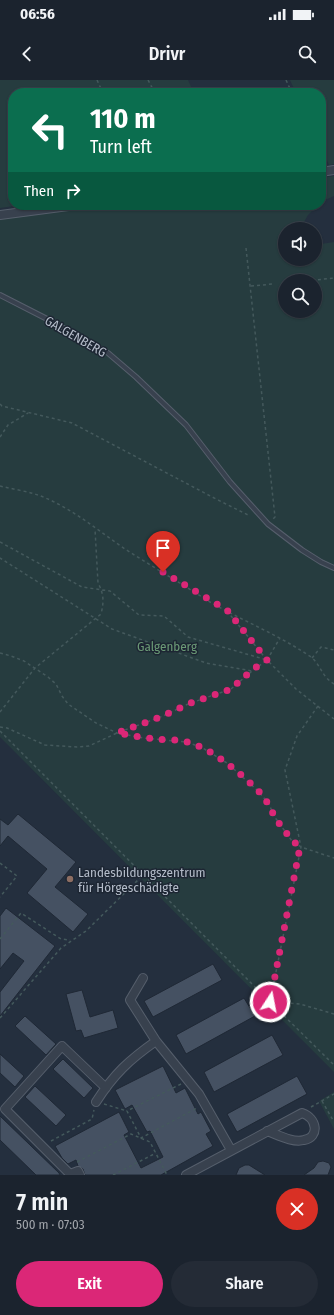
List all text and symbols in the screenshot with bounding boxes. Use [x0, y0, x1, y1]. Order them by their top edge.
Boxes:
text: 06:56 [20, 5, 55, 23]
icon: back [16, 43, 38, 65]
text: Drivr [149, 43, 185, 65]
icon: search [296, 43, 318, 65]
text: 110 m [90, 102, 156, 135]
icon: left [24, 104, 76, 156]
text: Turn left [90, 136, 152, 158]
icon: right [62, 180, 84, 202]
text: Then [24, 182, 54, 200]
map controls [278, 222, 322, 318]
button: sound [278, 222, 322, 266]
button: search [278, 274, 322, 318]
street label: GALGENBERG [42, 313, 109, 360]
pin [146, 531, 180, 572]
icon: arrive [152, 537, 174, 559]
park label: Galgenberg [137, 639, 198, 654]
place label: Landesbildungszentrum für Hörgeschädigte [78, 865, 205, 895]
marker: Landesbildungszentrum für Hörgeschädigte [65, 874, 75, 884]
position arrow [249, 981, 291, 1023]
text: 7 min [16, 1188, 68, 1216]
button: close [276, 1188, 318, 1230]
text: 500 m · 07:03 [16, 1217, 85, 1232]
button: Exit [16, 1261, 163, 1307]
button: Share [171, 1261, 318, 1307]

